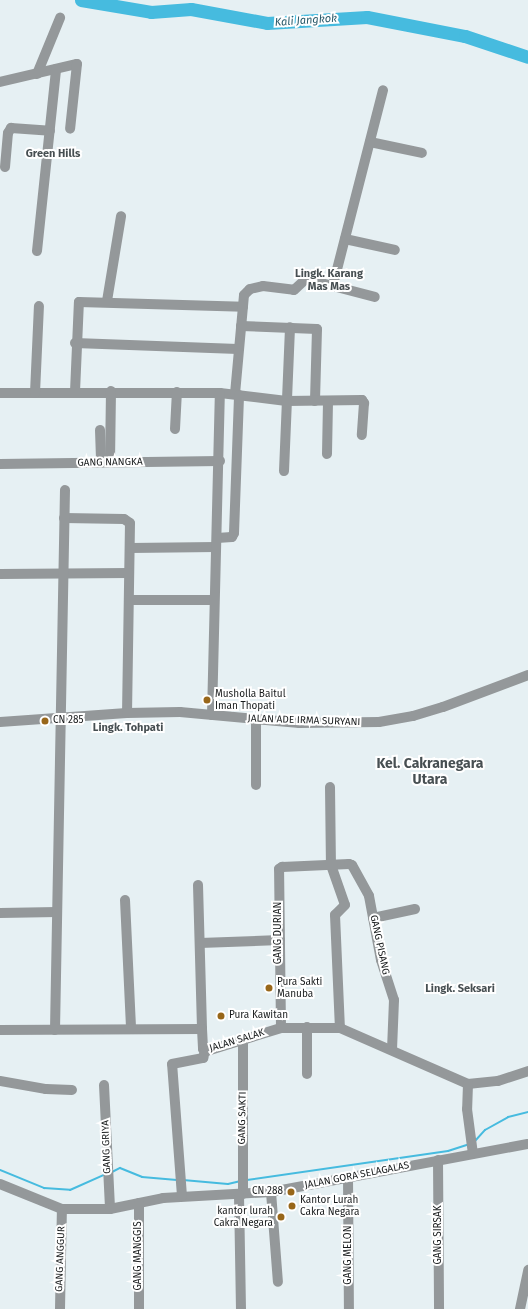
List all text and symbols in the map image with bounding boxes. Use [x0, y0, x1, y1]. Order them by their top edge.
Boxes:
water label: Kali Jangkok [274, 12, 338, 30]
district label: Green Hills [26, 147, 80, 161]
district label: Lingk. Karang Mas Mas [295, 268, 363, 294]
street label: GANG NANGKA [77, 456, 143, 470]
place label: Musholla Baitul Iman Thopati [215, 688, 286, 712]
marker: Musholla Baitul Iman Thopati [202, 695, 212, 705]
street label: JALAN ADE IRMA SURYANI [247, 713, 361, 729]
place label: CN 285 [53, 715, 84, 727]
marker: CN 285 [40, 716, 50, 726]
district label: Lingk. Tohpati [93, 721, 163, 735]
district label: Kel. Cakranegara Utara [376, 756, 484, 788]
street label: GANG DURIAN [273, 902, 285, 964]
street label: GANG PISANG [367, 914, 391, 976]
place label: Pura Sakti Manuba [277, 976, 322, 1000]
district label: Lingk. Seksari [425, 982, 495, 996]
marker: Pura Sakti Manuba [264, 983, 274, 993]
place label: Pura Kawitan [229, 1010, 288, 1022]
marker: Pura Kawitan [216, 1011, 226, 1021]
street label: JALAN SALAK [208, 1027, 266, 1055]
street label: GANG SAKTI [237, 1091, 249, 1145]
street label: GANG GRIYA [100, 1120, 114, 1174]
street label: JALAN GORA SELAGALAS [304, 1160, 410, 1192]
place label: CN 288 [252, 1186, 283, 1198]
marker: CN 288 [286, 1187, 296, 1197]
place label: Kantor Lurah Cakra Negara [300, 1194, 359, 1218]
marker: Kantor Lurah Cakra Negara [287, 1201, 297, 1211]
place label: kantor lurah Cakra Negara [214, 1205, 273, 1228]
street label: GANG SIRSAK [433, 1205, 445, 1265]
marker: kantor lurah Cakra Negara [276, 1212, 286, 1222]
street label: GANG MANGGIS [133, 1221, 145, 1291]
street label: GANG MELON [343, 1225, 355, 1285]
street label: GANG ANGGUR [54, 1226, 68, 1292]

